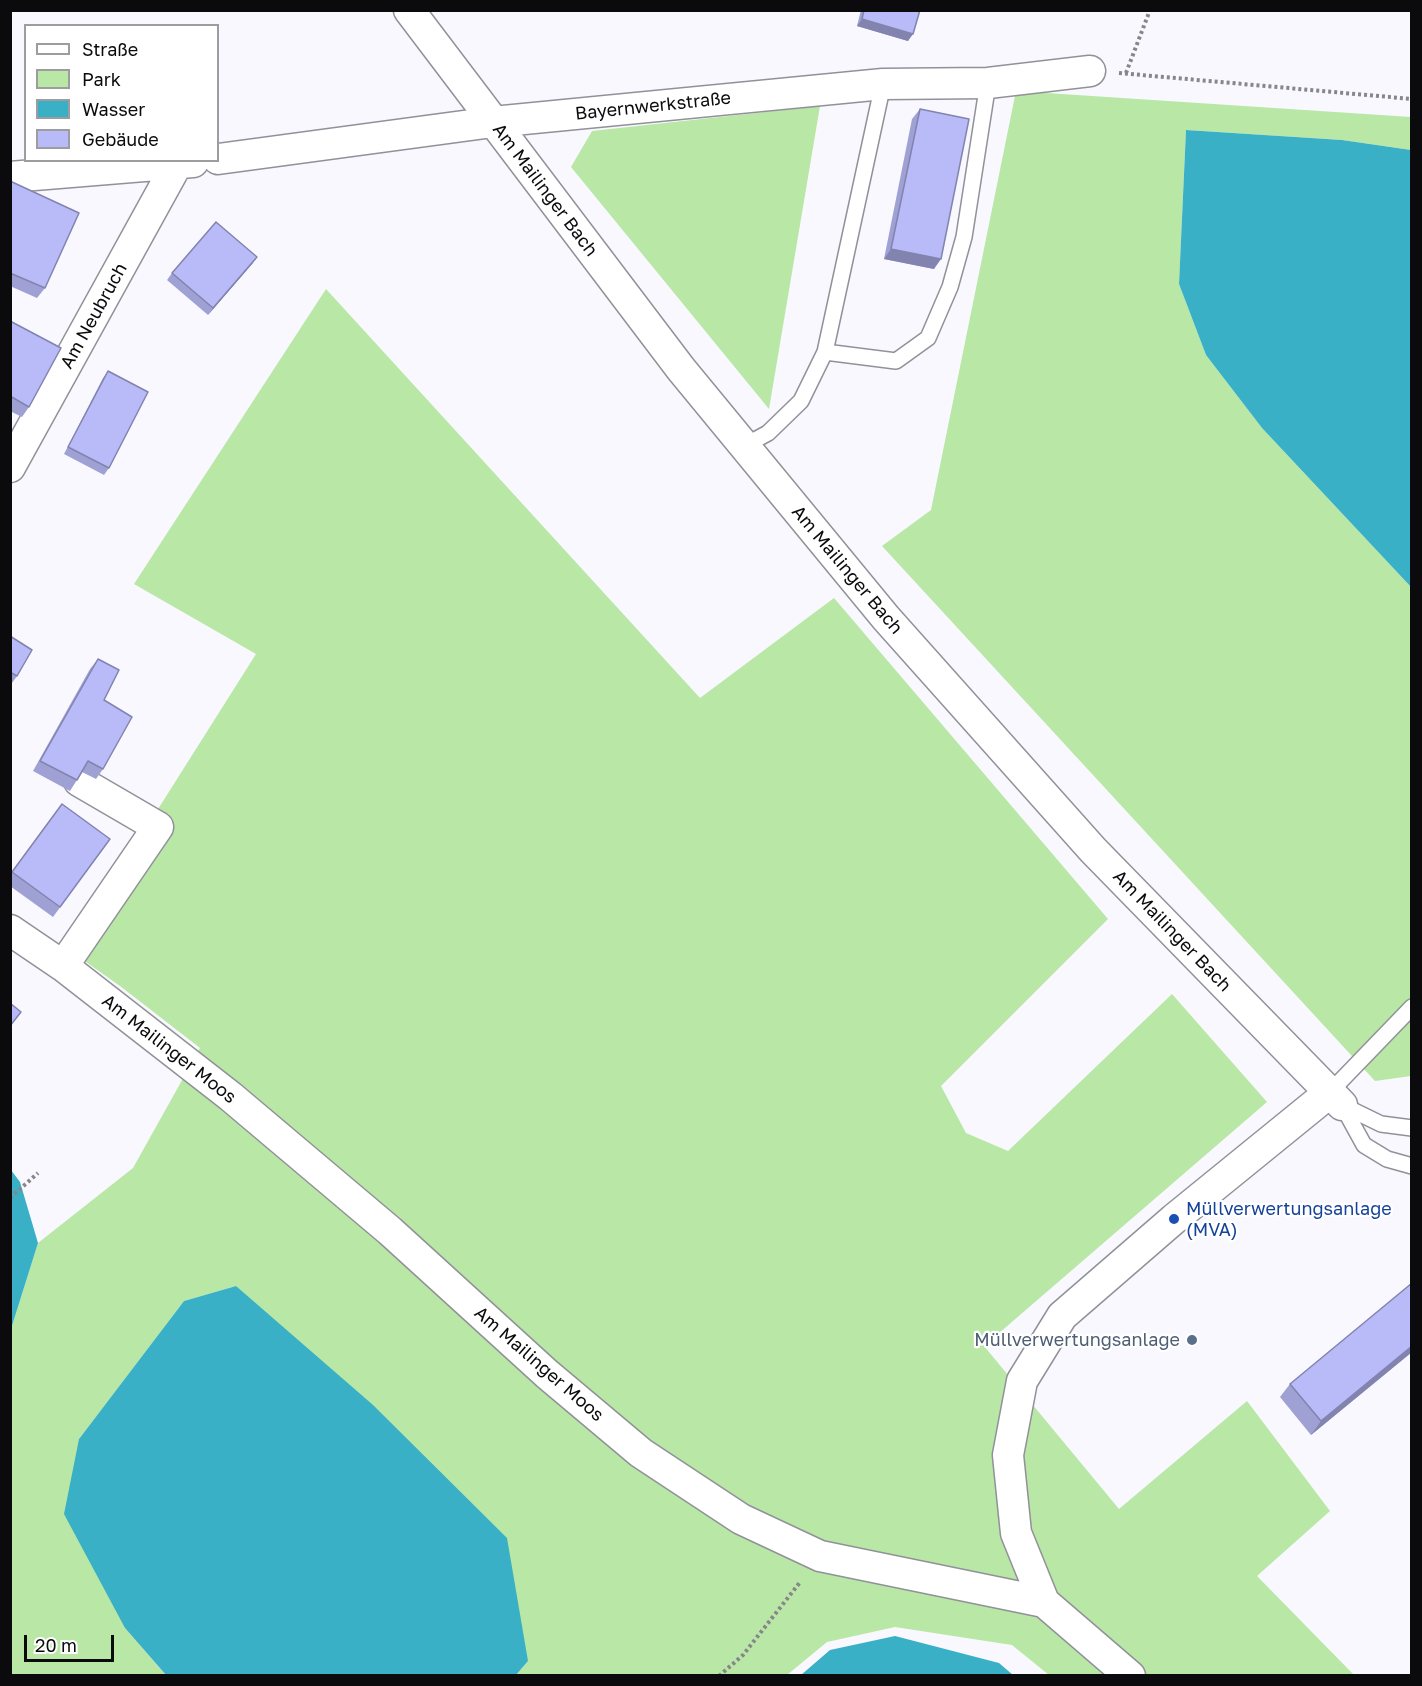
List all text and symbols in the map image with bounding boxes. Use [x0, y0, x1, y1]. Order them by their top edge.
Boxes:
legend [24, 24, 219, 162]
text: Straße [82, 38, 138, 60]
text: Park [82, 68, 121, 90]
street label: Bayernwerkstraße [574, 87, 732, 125]
text: Wasser [82, 98, 145, 120]
street label: Am Mailinger Bach [488, 119, 602, 261]
text: Gebäude [82, 128, 159, 150]
street label: Am Neubruch [56, 259, 132, 373]
street label: Am Mailinger Bach [787, 501, 907, 639]
street label: Am Mailinger Bach [1108, 866, 1236, 996]
street label: Am Mailinger Moos [98, 990, 240, 1108]
place label: Müllverwertungsanlage (MVA) [1186, 1198, 1392, 1240]
marker: Müllverwertungsanlage (MVA) [1167, 1212, 1181, 1226]
street label: Am Mailinger Moos [470, 1302, 608, 1426]
place label: Müllverwertungsanlage [974, 1329, 1180, 1351]
marker: Müllverwertungsanlage [1185, 1333, 1199, 1347]
scale bar [27, 1623, 117, 1661]
text: 20 m [35, 1634, 77, 1656]

